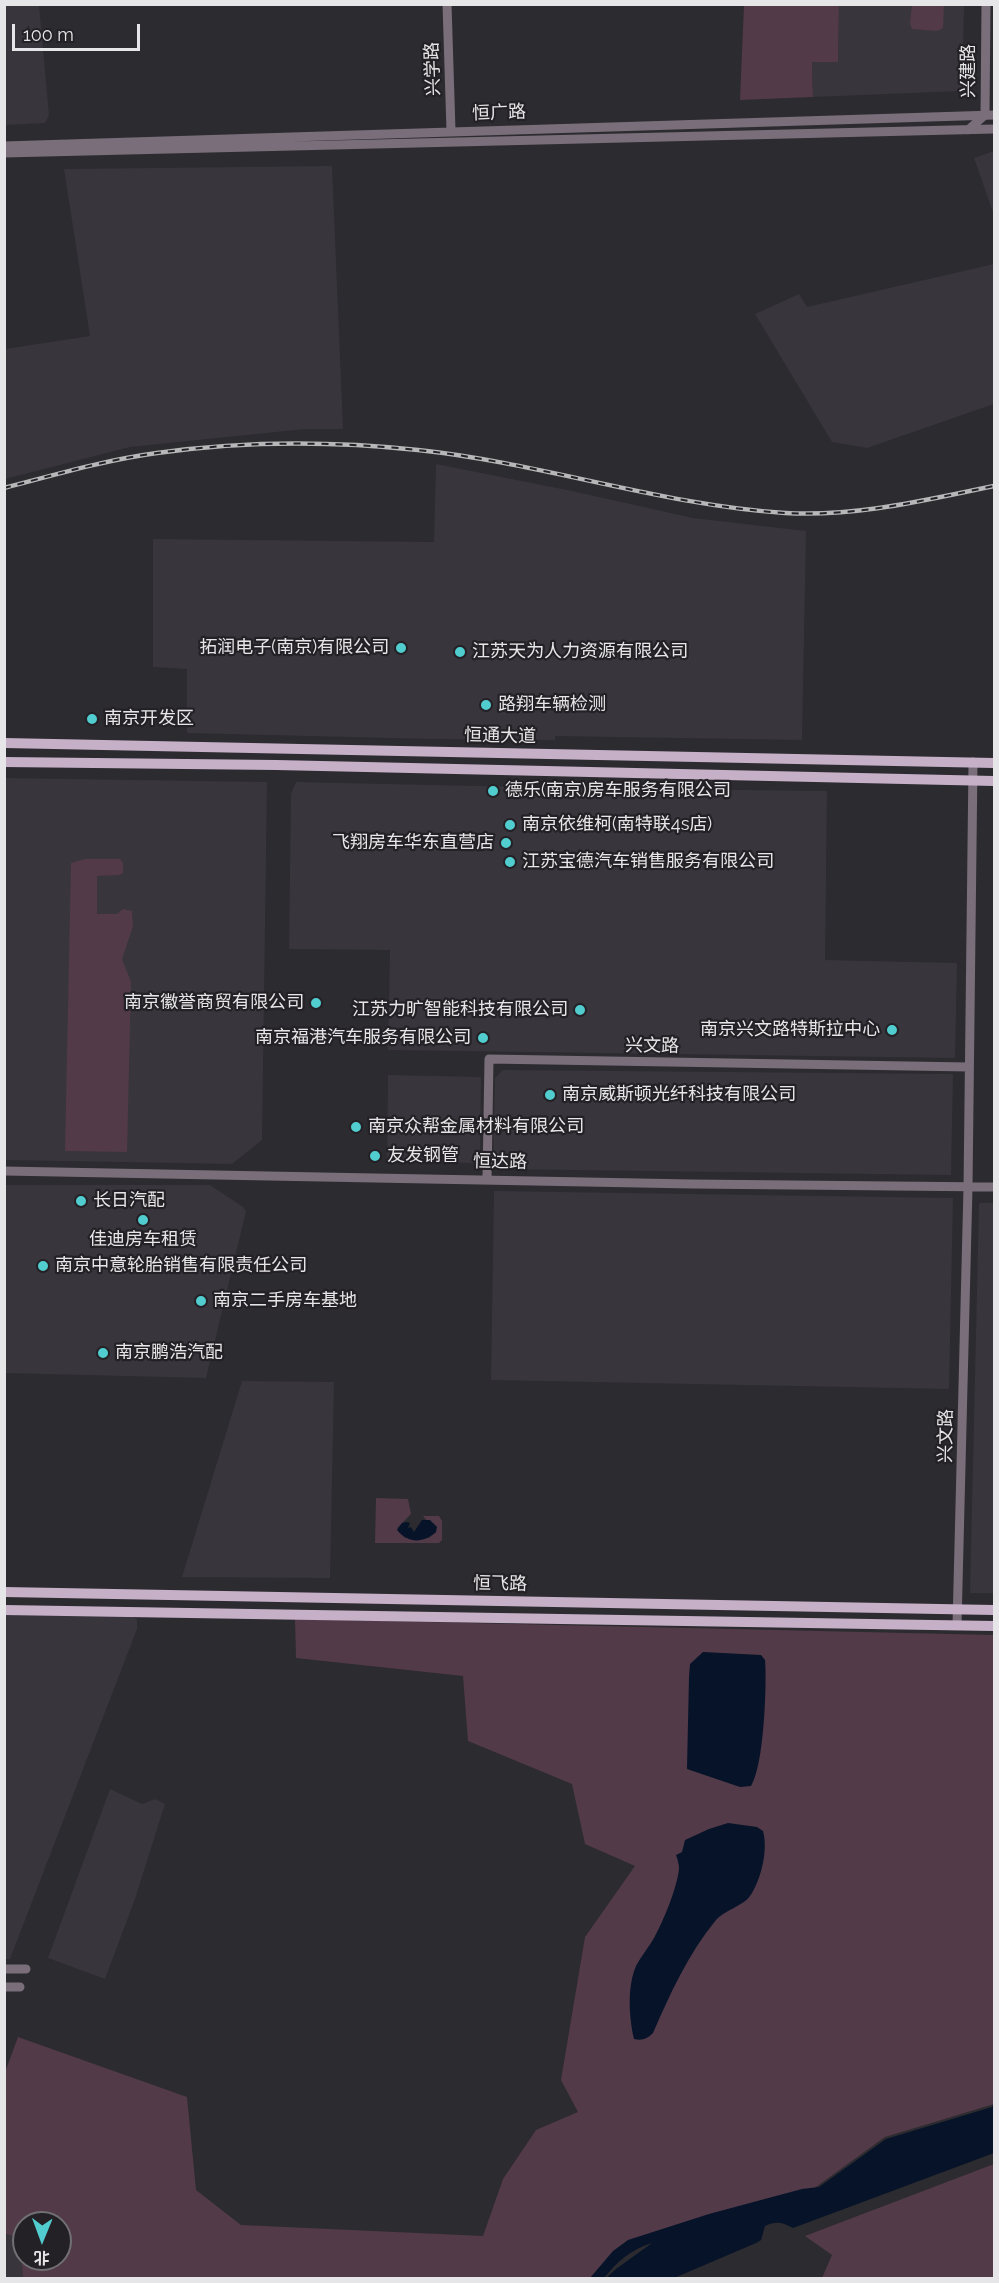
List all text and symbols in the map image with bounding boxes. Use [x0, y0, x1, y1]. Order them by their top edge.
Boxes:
scale bar [15, 12, 142, 50]
text: 100 m [23, 24, 74, 45]
street label: 兴学路 [421, 42, 445, 96]
street label: 兴建路 [958, 44, 980, 98]
street label: 恒广路 [472, 101, 526, 125]
place label: 拓润电子(南京)有限公司 [199, 637, 389, 659]
marker: 拓润电子(南京)有限公司 [394, 641, 408, 655]
place label: 江苏天为人力资源有限公司 [472, 641, 688, 663]
marker: 江苏天为人力资源有限公司 [453, 645, 467, 659]
place label: 路翔车辆检测 [498, 694, 606, 716]
marker: 路翔车辆检测 [479, 698, 493, 712]
place label: 南京开发区 [104, 708, 194, 730]
marker: 南京开发区 [85, 712, 99, 726]
street label: 恒通大道 [464, 725, 536, 747]
place label: 德乐(南京)房车服务有限公司 [505, 780, 731, 802]
marker: 德乐(南京)房车服务有限公司 [486, 784, 500, 798]
place label: 南京依维柯(南特联4s店) [522, 814, 712, 836]
marker: 南京依维柯(南特联4s店) [503, 818, 517, 832]
place label: 飞翔房车华东直营店 [332, 832, 494, 854]
marker: 飞翔房车华东直营店 [499, 836, 513, 850]
place label: 江苏宝德汽车销售服务有限公司 [522, 851, 774, 873]
marker: 江苏宝德汽车销售服务有限公司 [503, 855, 517, 869]
place label: 南京徽誉商贸有限公司 [124, 992, 304, 1014]
marker: 南京徽誉商贸有限公司 [309, 996, 323, 1010]
place label: 江苏力旷智能科技有限公司 [352, 999, 568, 1021]
marker: 江苏力旷智能科技有限公司 [573, 1003, 587, 1017]
place label: 南京兴文路特斯拉中心 [700, 1019, 880, 1041]
marker: 南京兴文路特斯拉中心 [885, 1023, 899, 1037]
place label: 南京福港汽车服务有限公司 [255, 1027, 471, 1049]
marker: 南京福港汽车服务有限公司 [476, 1031, 490, 1045]
street label: 兴文路 [625, 1035, 679, 1057]
place label: 南京威斯顿光纤科技有限公司 [562, 1084, 796, 1106]
marker: 南京威斯顿光纤科技有限公司 [543, 1088, 557, 1102]
place label: 南京众帮金属材料有限公司 [368, 1116, 584, 1138]
marker: 南京众帮金属材料有限公司 [349, 1120, 363, 1134]
place label: 友发钢管 [387, 1145, 459, 1167]
marker: 友发钢管 [368, 1149, 382, 1163]
street label: 恒达路 [473, 1151, 527, 1173]
place label: 长日汽配 [93, 1190, 165, 1212]
marker: 长日汽配 [74, 1194, 88, 1208]
marker: 佳迪房车租赁 [136, 1213, 150, 1227]
place label: 佳迪房车租赁 [89, 1229, 197, 1251]
place label: 南京中意轮胎销售有限责任公司 [55, 1255, 307, 1277]
marker: 南京中意轮胎销售有限责任公司 [36, 1259, 50, 1273]
place label: 南京二手房车基地 [213, 1290, 357, 1312]
marker: 南京二手房车基地 [194, 1294, 208, 1308]
place label: 南京鹏浩汽配 [115, 1342, 223, 1364]
marker: 南京鹏浩汽配 [96, 1346, 110, 1360]
street label: 兴文路 [935, 1409, 957, 1463]
street label: 恒飞路 [473, 1573, 527, 1595]
north arrow [12, 2211, 72, 2271]
text: 北 [34, 2248, 50, 2267]

